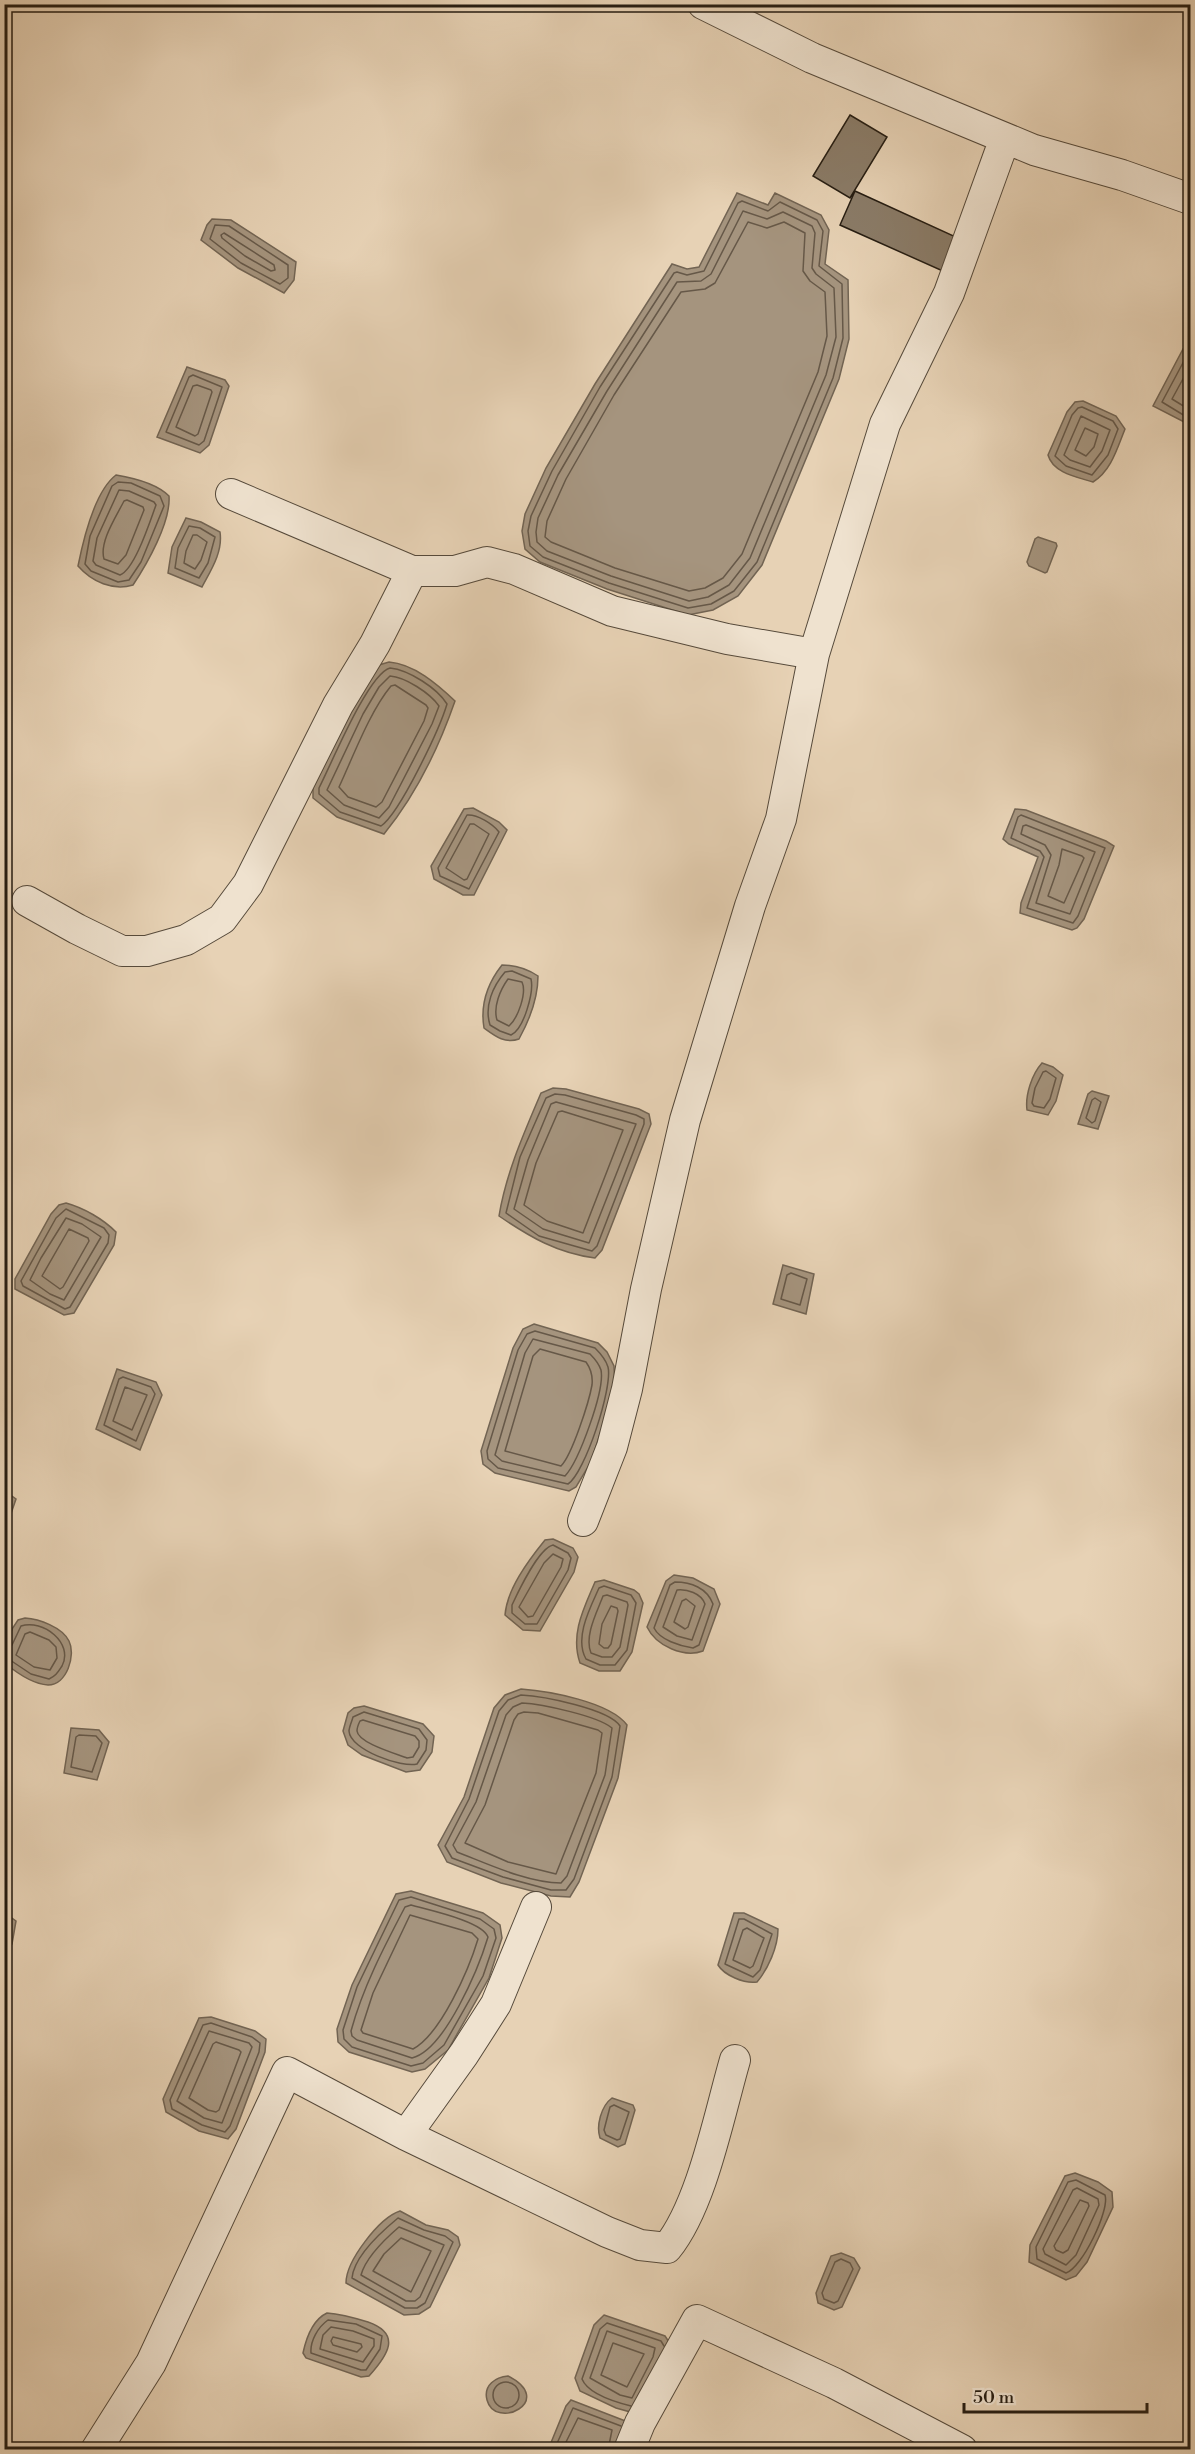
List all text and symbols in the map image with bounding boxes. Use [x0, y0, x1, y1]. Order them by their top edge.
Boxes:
scale bar [964, 2376, 1147, 2414]
text: 50 m [973, 2386, 1015, 2409]

